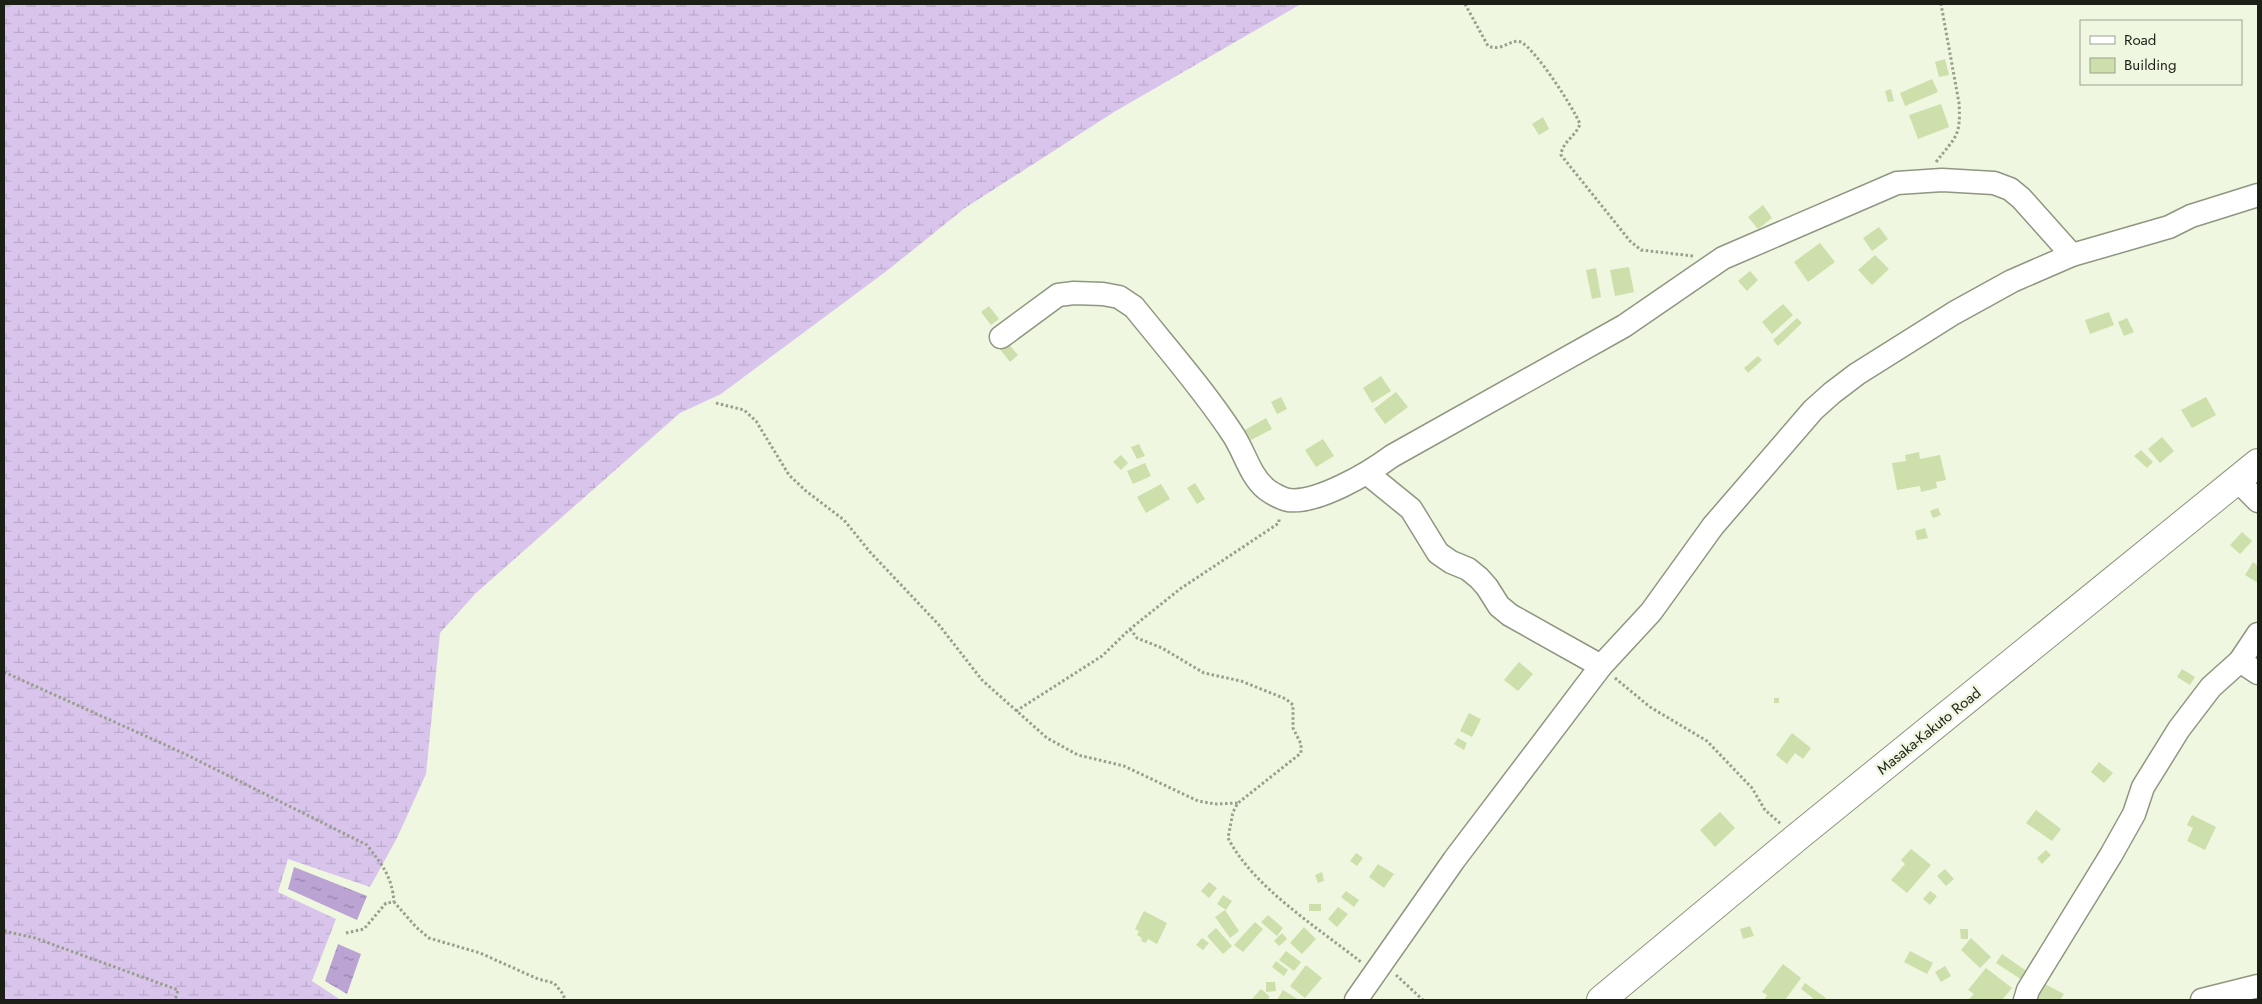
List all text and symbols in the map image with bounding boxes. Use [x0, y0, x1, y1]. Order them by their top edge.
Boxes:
legend [2080, 20, 2242, 85]
text: Road [2124, 29, 2156, 51]
text: Building [2124, 54, 2176, 76]
street label: Masaka-Kakuto Road [1872, 682, 1986, 780]

